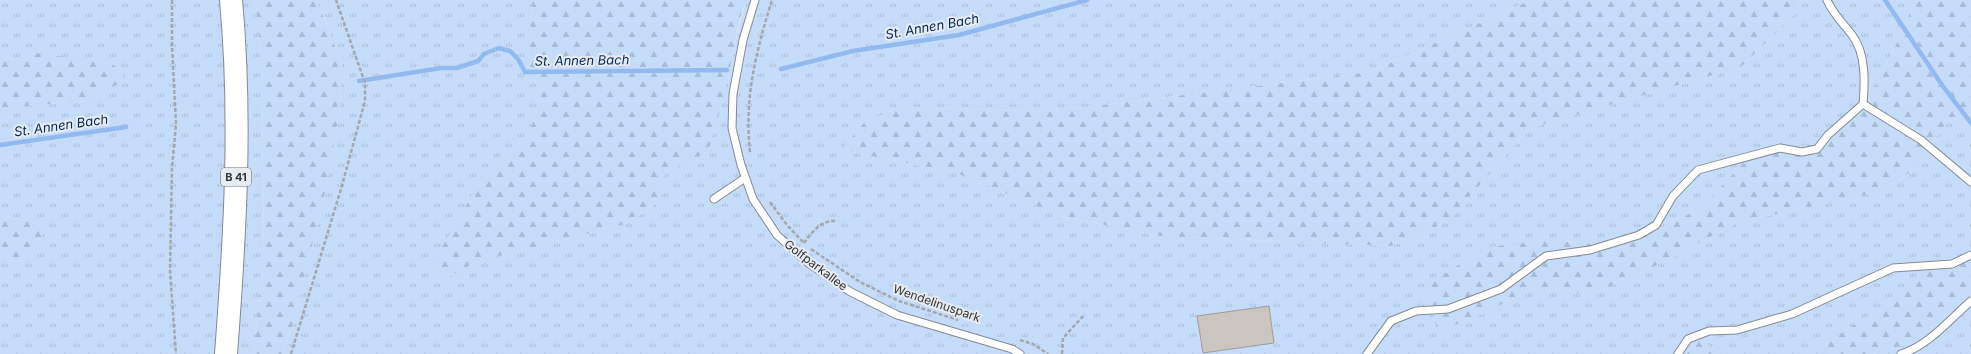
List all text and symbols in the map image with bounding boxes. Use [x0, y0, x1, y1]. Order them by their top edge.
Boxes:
water label: St. Annen Bach [884, 10, 980, 42]
water label: St. Annen Bach [534, 51, 630, 69]
water label: St. Annen Bach [13, 110, 109, 140]
road number: B 41 [221, 168, 251, 186]
street label: Golfparkallee [781, 236, 851, 294]
street label: Wendelinuspark [891, 281, 983, 325]

